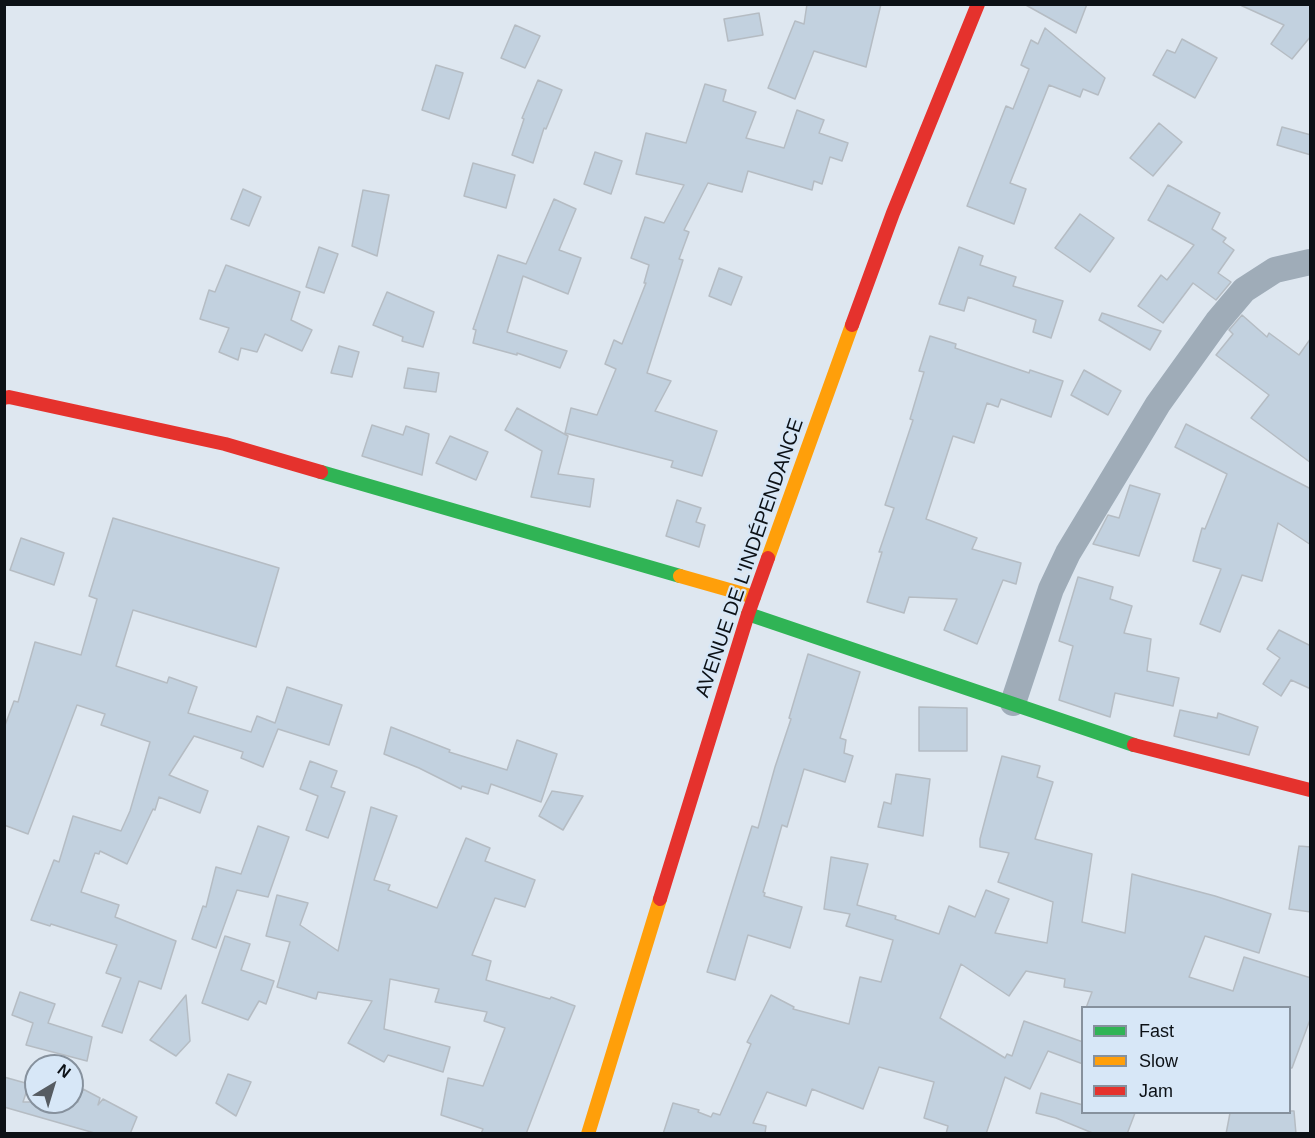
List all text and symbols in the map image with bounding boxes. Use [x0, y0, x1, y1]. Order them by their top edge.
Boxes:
street label: AVENUE DE L'INDÉPENDANCE [691, 415, 809, 701]
legend [1081, 1006, 1291, 1114]
text: Fast [1139, 1021, 1174, 1041]
text: Slow [1139, 1051, 1178, 1071]
north arrow [24, 1054, 84, 1114]
text: N [54, 1061, 74, 1081]
text: Jam [1139, 1081, 1173, 1101]

